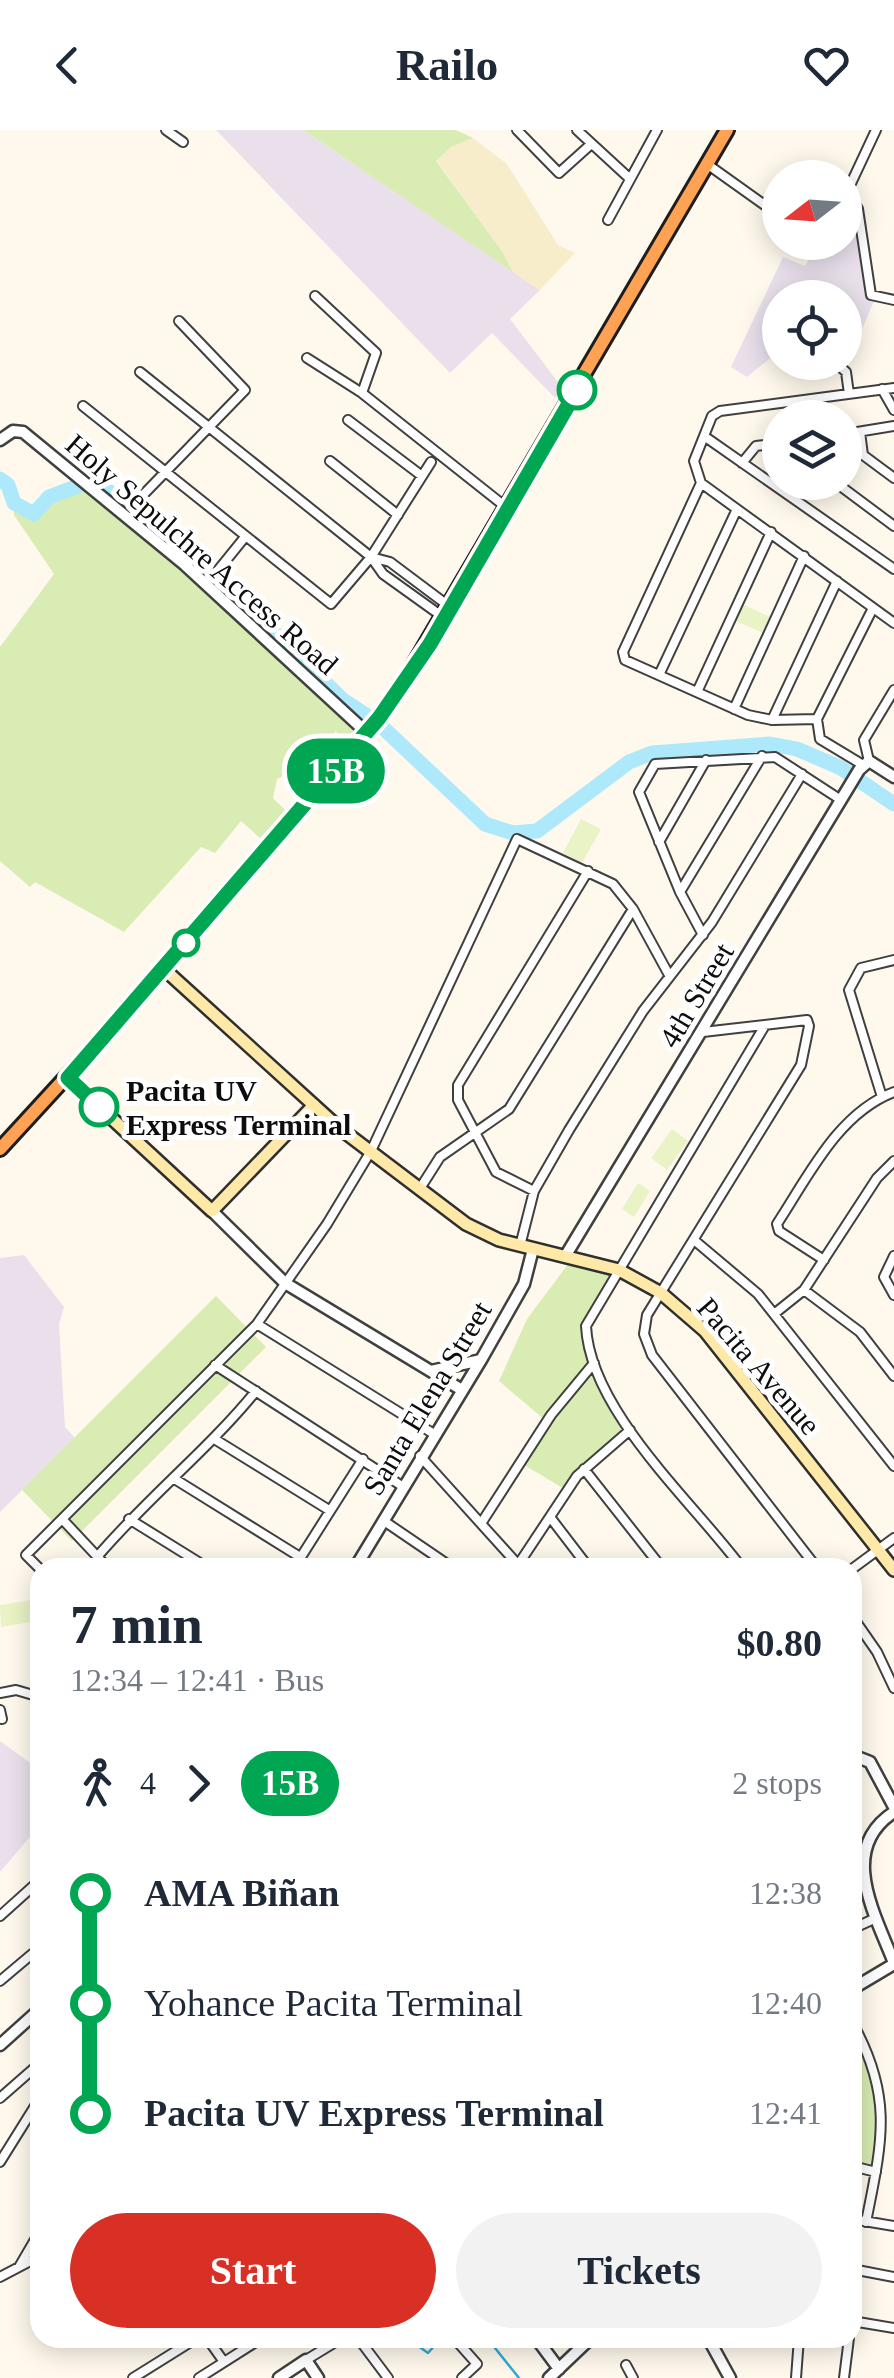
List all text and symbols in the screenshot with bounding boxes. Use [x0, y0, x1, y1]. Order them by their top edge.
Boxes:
icon: back [40, 38, 95, 93]
icon: heart [799, 38, 854, 93]
text: Railo [396, 40, 498, 90]
north arrow [762, 160, 862, 260]
map controls [762, 160, 862, 500]
button: locate [762, 280, 862, 380]
unlabelled marker [558, 371, 596, 409]
button: layers [762, 400, 862, 500]
street label: Holy Sepulchre Access Road [59, 427, 345, 681]
line badge: 15B [278, 738, 394, 804]
text: 15B [307, 752, 365, 791]
unlabelled marker [173, 930, 199, 956]
street label: 4th Street [652, 936, 740, 1053]
place label: Pacita UV Express Terminal [126, 1074, 351, 1141]
marker: Pacita UV Express Terminal [80, 1088, 118, 1126]
street label: Pacita Avenue [691, 1291, 827, 1441]
street label: Santa Elena Street [356, 1295, 498, 1501]
text: 7 min [70, 1594, 203, 1655]
text: $0.80 [737, 1622, 822, 1664]
text: 12:34 – 12:41 · Bus [70, 1662, 324, 1698]
icon: walk [70, 1756, 125, 1811]
icon: forward [171, 1756, 226, 1811]
text: 15B [261, 1764, 319, 1803]
text: 4 [140, 1765, 156, 1801]
text: 2 stops [732, 1765, 822, 1801]
text: AMA Biñan [144, 1872, 339, 1914]
text: 12:38 [749, 1875, 822, 1911]
text: Yohance Pacita Terminal [144, 1982, 523, 2024]
text: 12:40 [749, 1985, 822, 2021]
text: Pacita UV Express Terminal [144, 2092, 604, 2134]
text: 12:41 [749, 2095, 822, 2131]
button: Start [70, 2213, 436, 2328]
button: Tickets [456, 2213, 822, 2328]

